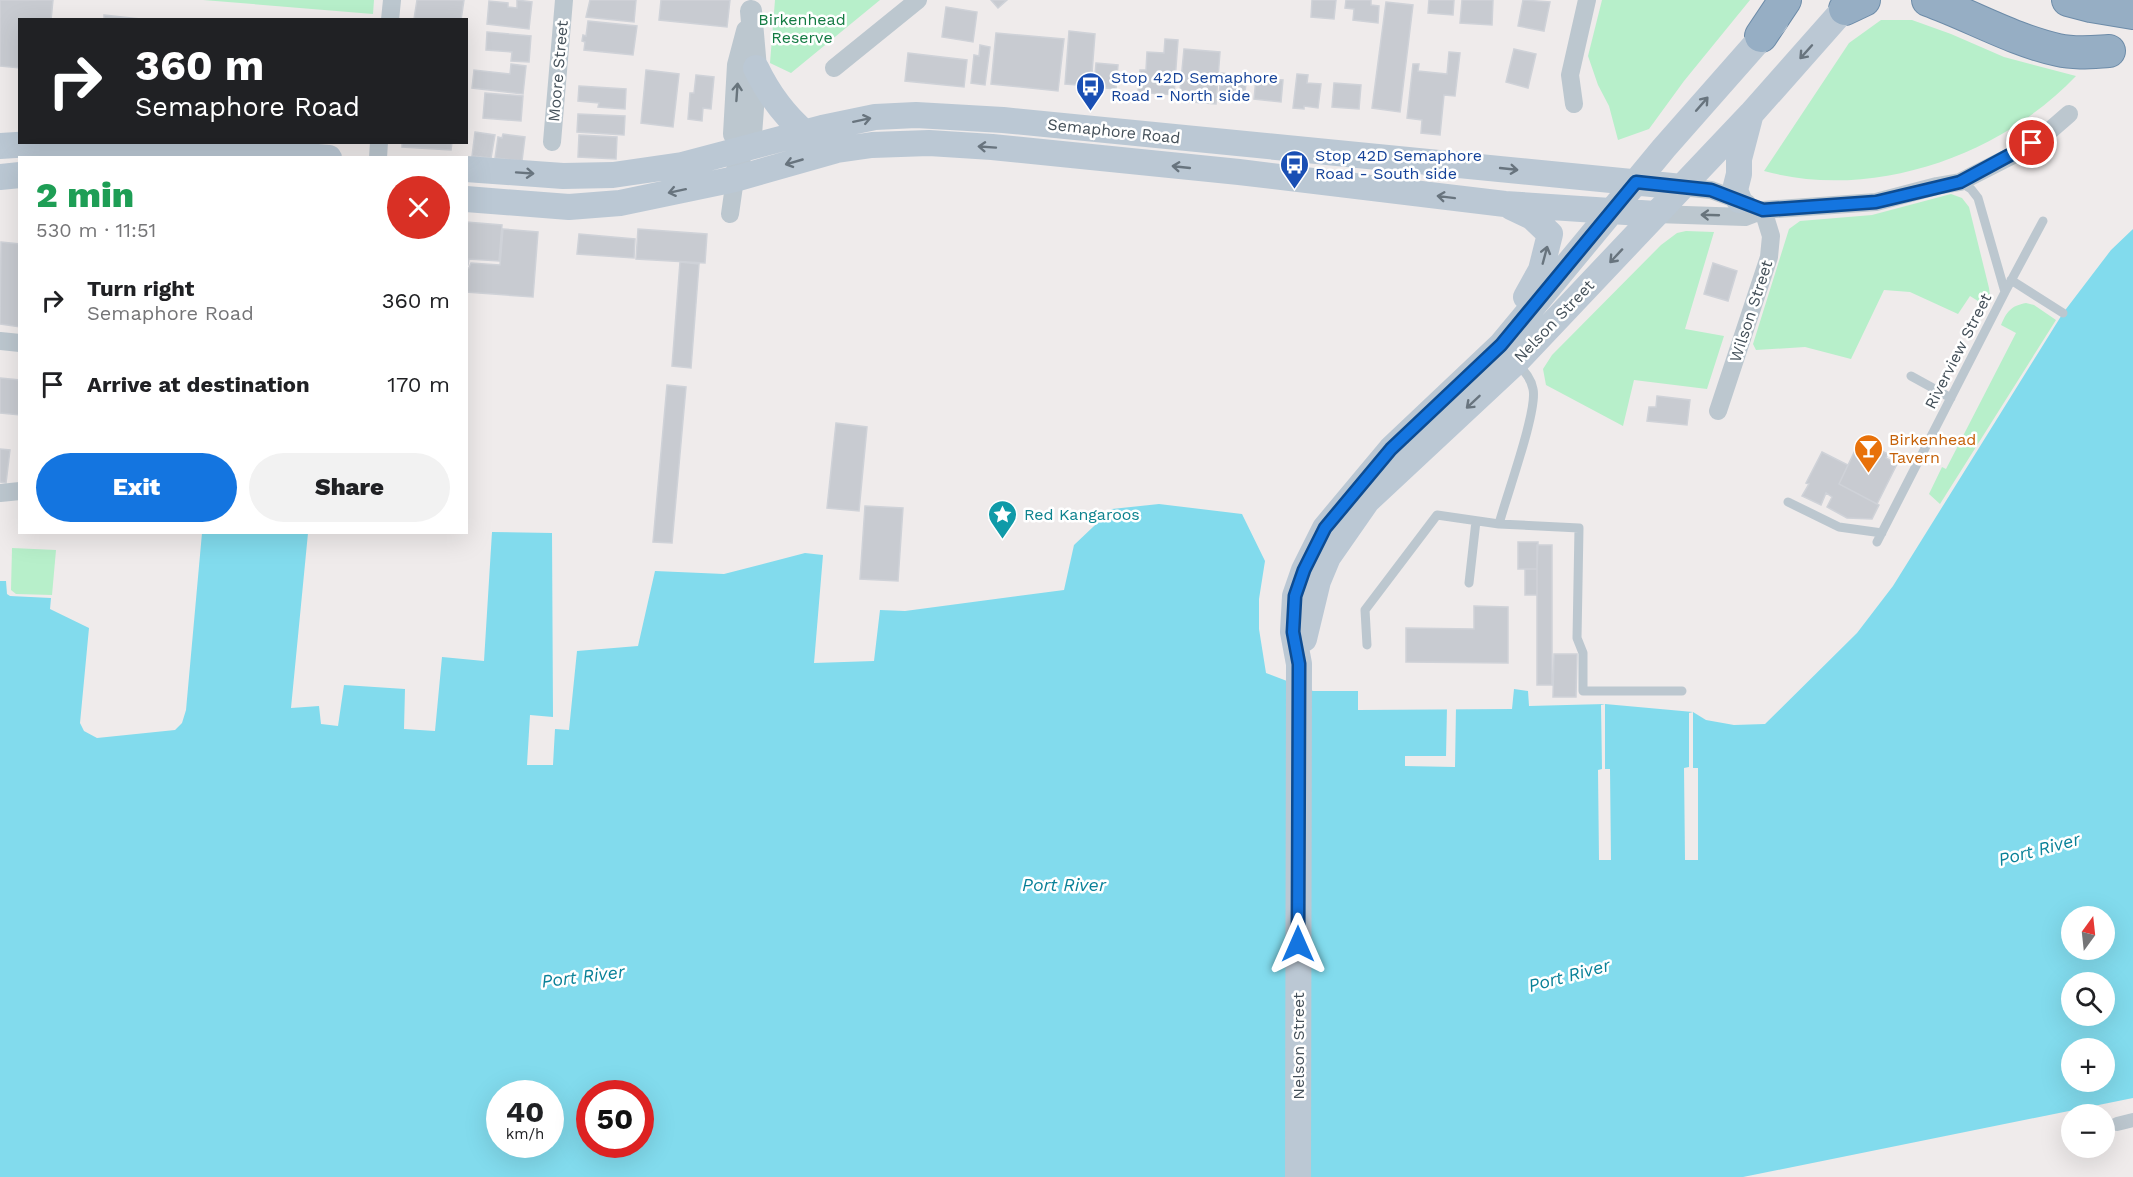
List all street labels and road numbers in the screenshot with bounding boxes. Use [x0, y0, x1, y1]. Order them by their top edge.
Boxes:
street label: Moore Street [544, 19, 572, 123]
street label: Semaphore Road [1047, 115, 1181, 147]
street label: Wilson Street [1726, 257, 1777, 364]
street label: Nelson Street [1510, 276, 1598, 366]
street label: Riverview Street [1921, 290, 1995, 412]
street label: Nelson Street [1289, 992, 1308, 1100]

